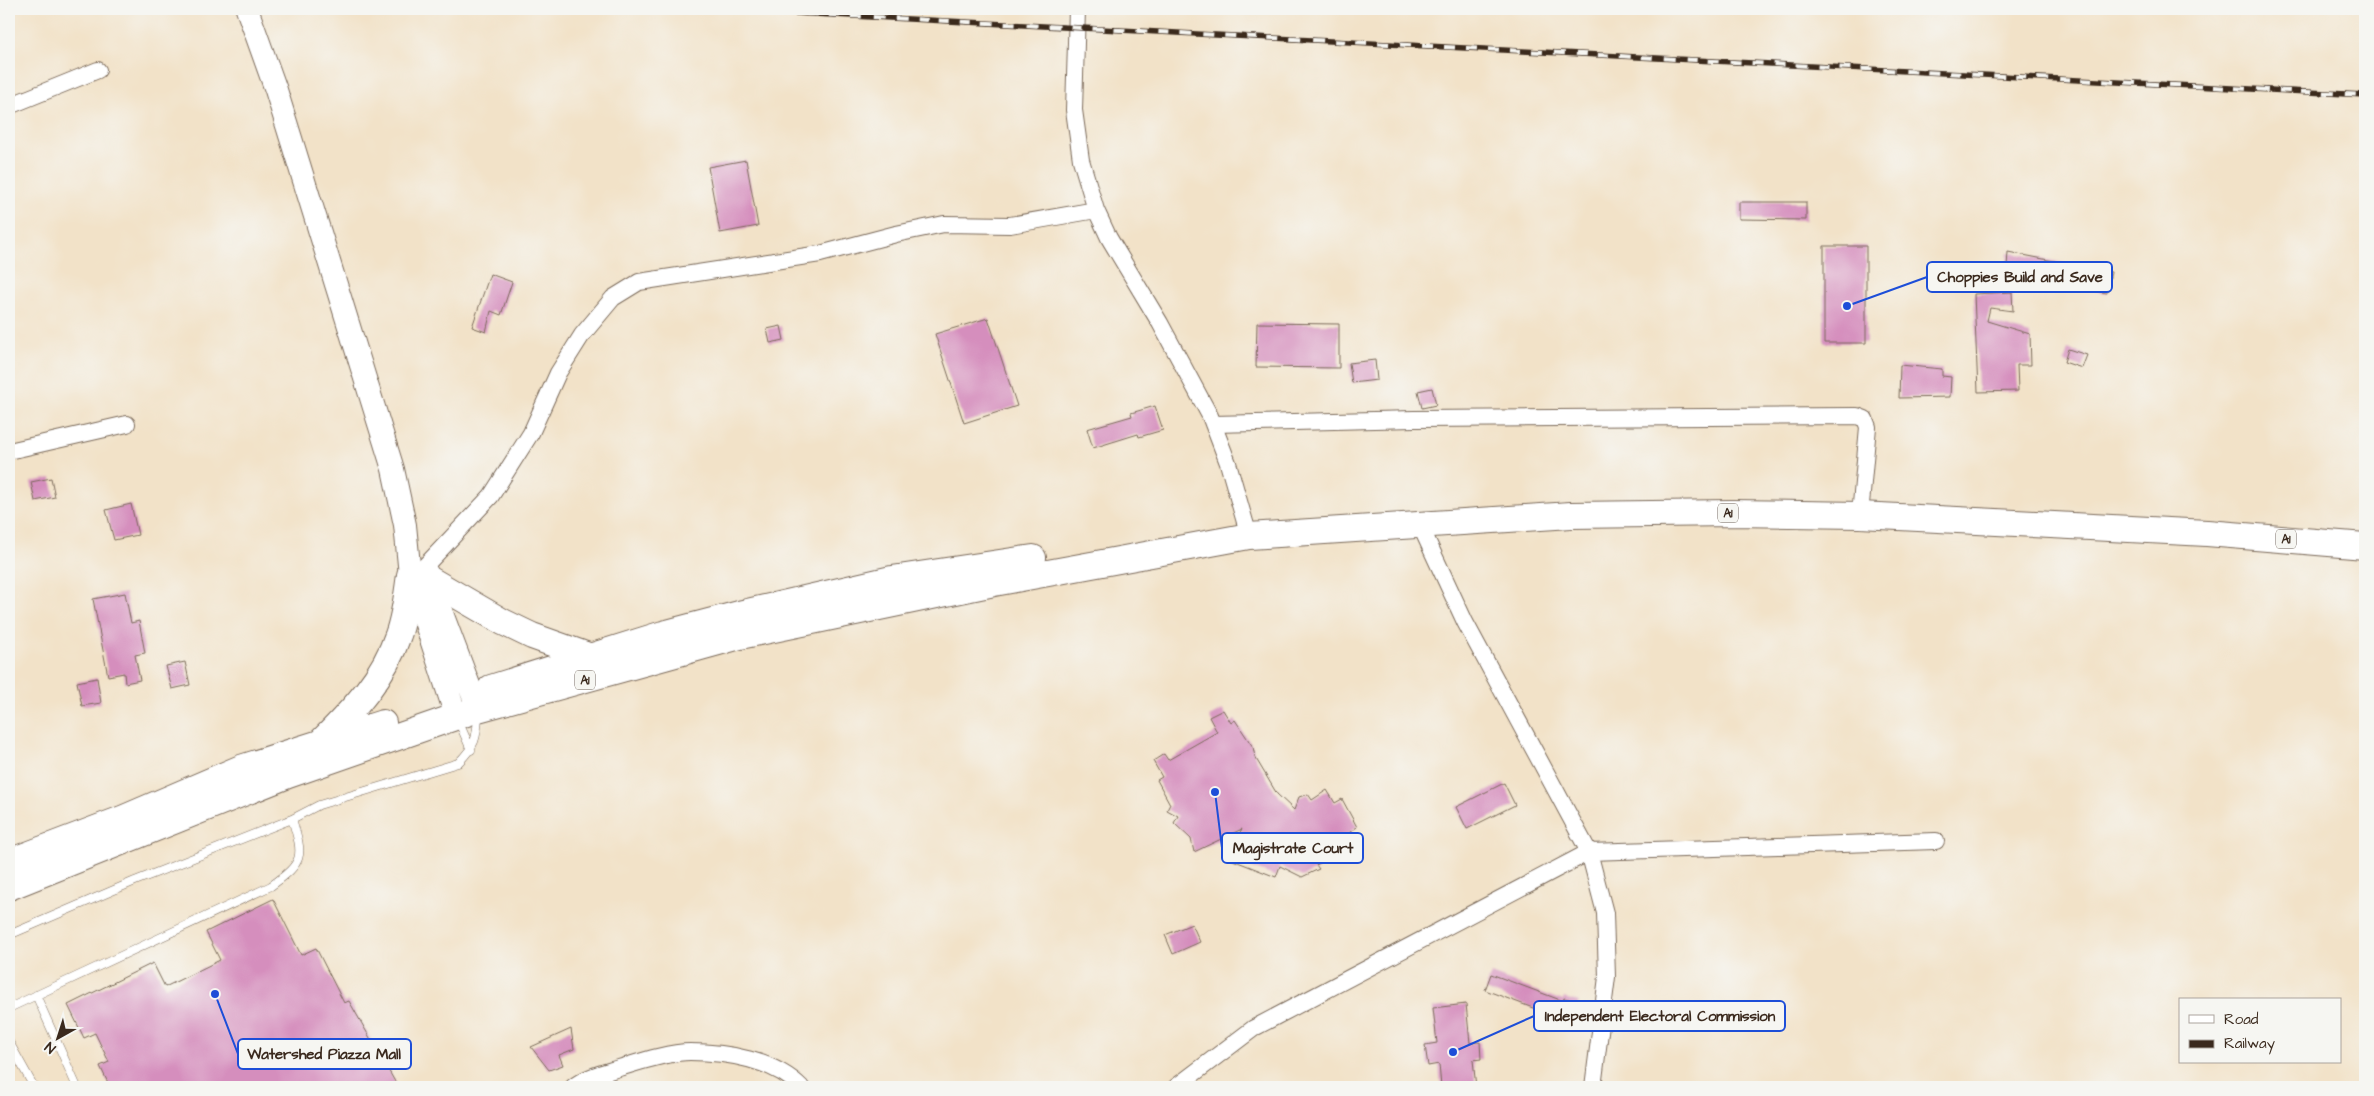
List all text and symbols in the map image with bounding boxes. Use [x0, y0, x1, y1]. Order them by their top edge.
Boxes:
callout: Choppies Build and Save [1927, 262, 2112, 292]
text: Choppies Build and Save [1937, 267, 2103, 288]
road number: A1 [1718, 503, 1738, 522]
road number: A1 [2276, 530, 2296, 548]
road number: A1 [575, 670, 595, 690]
callout: Magistrate Court [1222, 833, 1363, 863]
text: Magistrate Court [1233, 838, 1354, 861]
legend [2179, 998, 2342, 1064]
callout: Independent Electoral Commission [1534, 1001, 1785, 1031]
text: Independent Electoral Commission [1545, 1006, 1776, 1027]
text: Road [2224, 1009, 2259, 1030]
north arrow [32, 1014, 82, 1064]
text: Railway [2224, 1033, 2275, 1055]
text: N [41, 1037, 60, 1058]
callout: Watershed Piazza Mall [238, 1039, 411, 1069]
text: Watershed Piazza Mall [246, 1044, 401, 1065]

